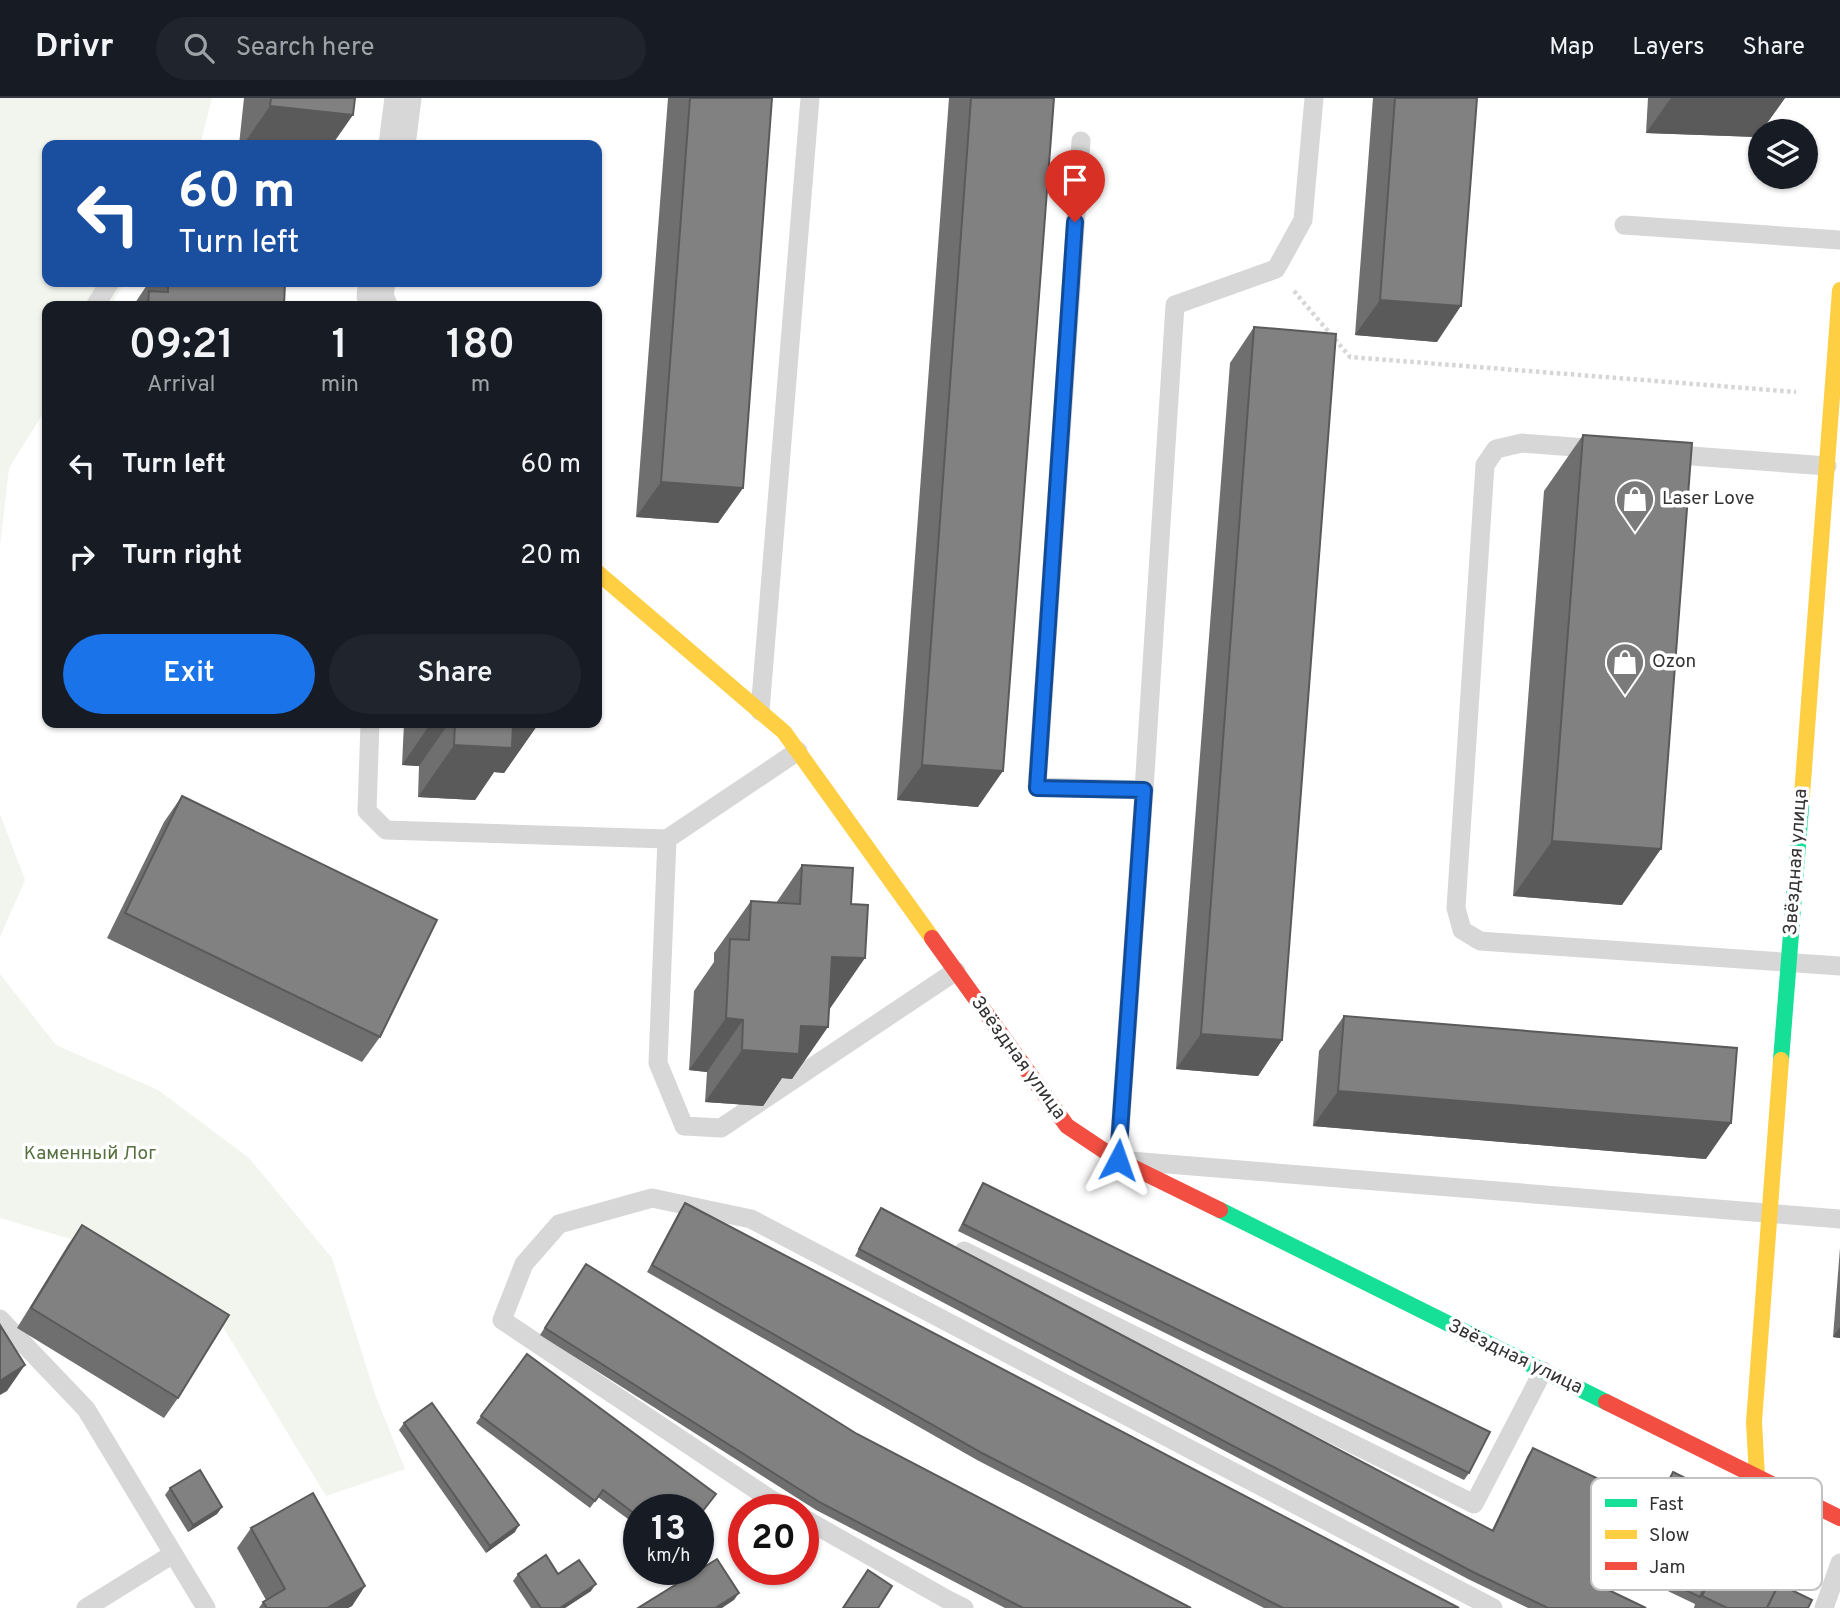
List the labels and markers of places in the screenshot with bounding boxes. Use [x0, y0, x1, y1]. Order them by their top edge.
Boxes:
pin [1045, 150, 1105, 222]
shop icon: Laser Love [1614, 478, 1656, 533]
place label: Laser Love [1662, 487, 1755, 511]
shop icon: Ozon [1604, 641, 1646, 696]
place label: Ozon [1652, 650, 1696, 674]

